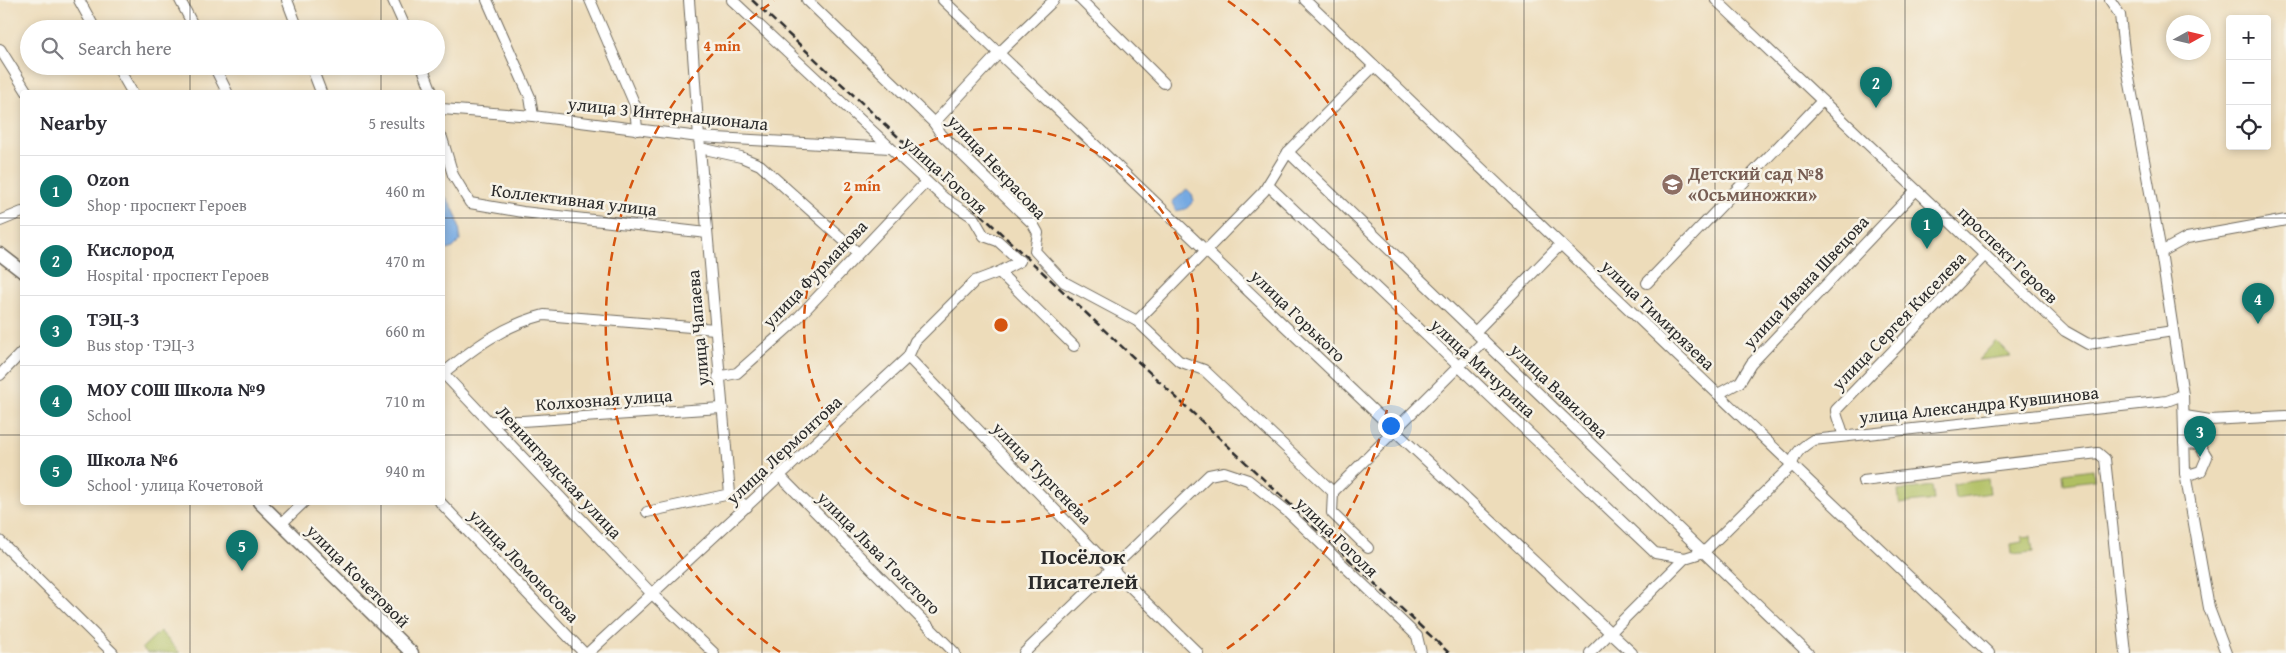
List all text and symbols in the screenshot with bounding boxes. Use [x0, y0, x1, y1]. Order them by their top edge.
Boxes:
north arrow [2166, 15, 2211, 60]
map controls [2226, 15, 2271, 150]
button: + [2226, 15, 2271, 60]
search box [20, 20, 445, 75]
icon: search [38, 34, 66, 62]
text: Search here [78, 34, 172, 62]
text: 4 min [703, 35, 741, 56]
button: − [2226, 60, 2271, 105]
pin: 2 [1860, 67, 1892, 108]
street label: улица 3 Интернационала [566, 89, 770, 137]
button: locate [2226, 105, 2271, 150]
text: Nearby [40, 107, 107, 138]
street label: улица Некрасова [941, 107, 1054, 226]
text: 5 results [368, 111, 425, 135]
street label: улица Гоголя [896, 128, 994, 220]
place label: Детский сад №8 «Осьминожки» [1687, 160, 1824, 208]
text: Ozon [87, 165, 129, 193]
school or university icon: Детский сад №8 «Осьминожки» [1660, 172, 1684, 196]
text: 2 min [843, 175, 881, 196]
street label: Коллективная улица [490, 176, 659, 223]
text: 1 [52, 179, 60, 203]
text: 460 m [385, 179, 425, 203]
text: Shop · проспект Героев [87, 193, 247, 217]
street label: проспект Героев [1952, 199, 2065, 310]
street label: улица Ивана Швецова [1736, 208, 1875, 355]
pin: 1 [1911, 208, 1943, 249]
street label: улица Фурманова [755, 213, 874, 335]
text: Кислород [87, 235, 174, 263]
street label: улица Сергея Киселева [1824, 245, 1972, 397]
text: 2 [52, 249, 60, 273]
text: 470 m [385, 249, 425, 273]
street label: улица Тимирязева [1595, 252, 1722, 377]
street label: улица Горького [1244, 262, 1352, 368]
text: Hospital · проспект Героев [87, 263, 269, 287]
street label: улица Чапаева [679, 268, 716, 388]
pin: 4 [2242, 283, 2274, 324]
text: ТЭЦ-3 [87, 305, 140, 333]
street label: улица Мичурина [1424, 311, 1542, 424]
centre of rings [992, 316, 1010, 334]
text: 3 [52, 319, 60, 343]
text: 660 m [385, 319, 425, 343]
text: Bus stop · ТЭЦ-3 [87, 333, 195, 357]
street label: улица Вавилова [1503, 336, 1615, 445]
text: МОУ СОШ Школа №9 [87, 375, 265, 403]
street label: улица Александра Кувшинова [1857, 378, 2100, 431]
street label: Колхозная улица [535, 381, 674, 418]
street label: улица Лермонтова [719, 388, 848, 511]
text: 4 [52, 389, 60, 413]
text: 710 m [385, 389, 425, 413]
street label: Ленинградская улица [490, 399, 629, 545]
text: School [87, 403, 131, 427]
your location [1378, 413, 1404, 439]
street label: улица Тургенева [985, 414, 1099, 530]
pin: 3 [2184, 416, 2216, 457]
text: Школа №6 [87, 445, 178, 473]
text: 5 [52, 459, 60, 483]
text: 940 m [385, 459, 425, 483]
text: School · улица Кочетовой [87, 473, 263, 497]
street label: улица Льва Толстого [811, 484, 947, 621]
street label: улица Гоголя [1289, 489, 1385, 583]
street label: улица Ломоносова [462, 502, 586, 629]
street label: улица Кочетовой [300, 517, 417, 634]
pin: 5 [226, 530, 258, 571]
district label: Посёлок Писателей [1028, 540, 1138, 597]

